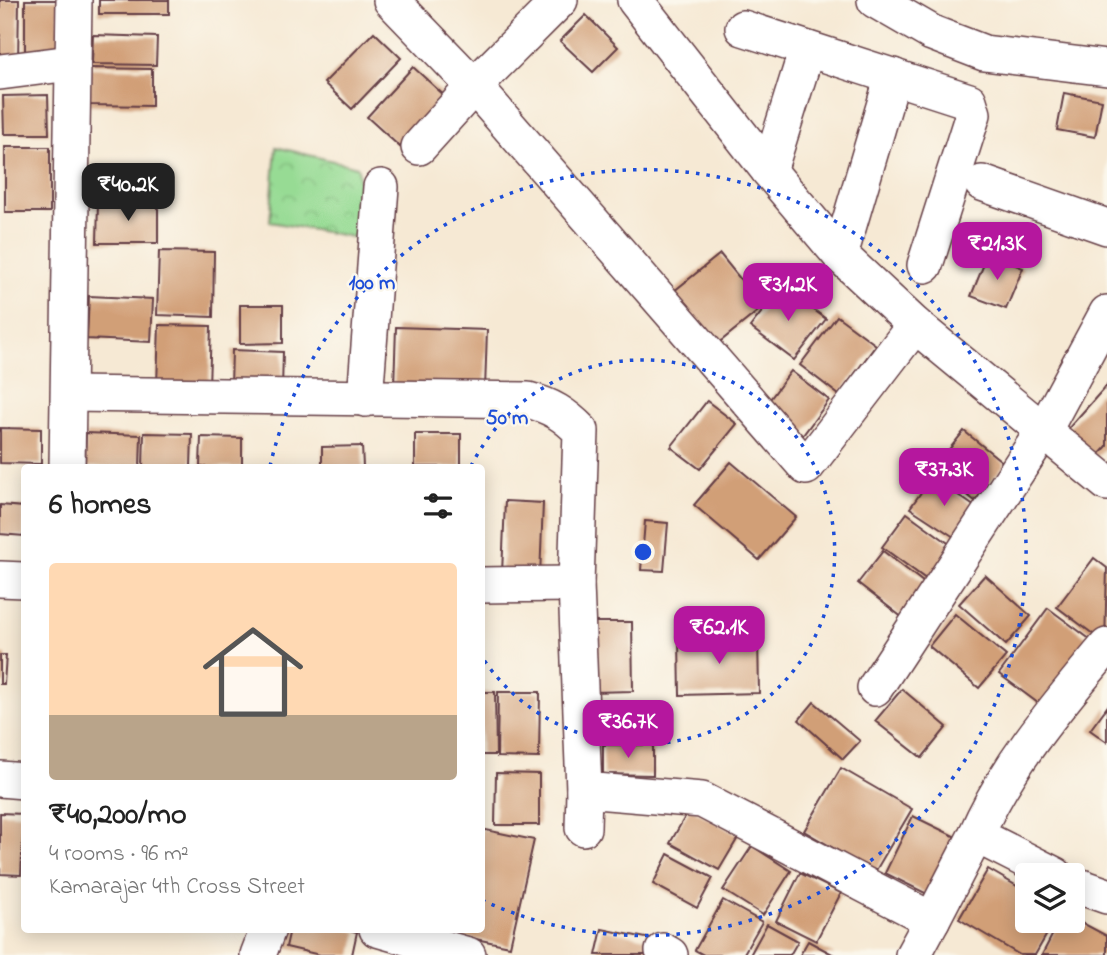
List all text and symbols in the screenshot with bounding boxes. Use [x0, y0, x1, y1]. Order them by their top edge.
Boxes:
pin: ₹40.2K [71, 164, 185, 223]
text: ₹40.2K [98, 169, 158, 202]
pin: ₹21.3K [940, 222, 1054, 282]
text: ₹21.3K [968, 228, 1026, 261]
pin: ₹31.2K [731, 264, 845, 323]
text: 100 m [349, 269, 395, 299]
text: ₹31.2K [759, 269, 817, 302]
text: 50 m [486, 404, 528, 434]
pin: ₹37.3K [887, 448, 1001, 508]
text: ₹37.3K [915, 454, 973, 487]
text: 6 homes [49, 484, 152, 528]
icon: filters [419, 487, 457, 525]
centre of rings [631, 540, 655, 564]
pin: ₹62.1K [662, 606, 776, 666]
icon: home [190, 609, 316, 735]
text: ₹62.1K [690, 612, 748, 645]
pin: ₹36.7K [571, 700, 685, 760]
text: ₹36.7K [599, 706, 657, 739]
text: ₹40,200/mo [49, 794, 187, 838]
text: 4 rooms · 96 m² [49, 838, 189, 871]
map controls [1015, 863, 1085, 933]
button: layers [1015, 863, 1085, 933]
text: Kamarajar 4th Cross Street [49, 871, 305, 904]

